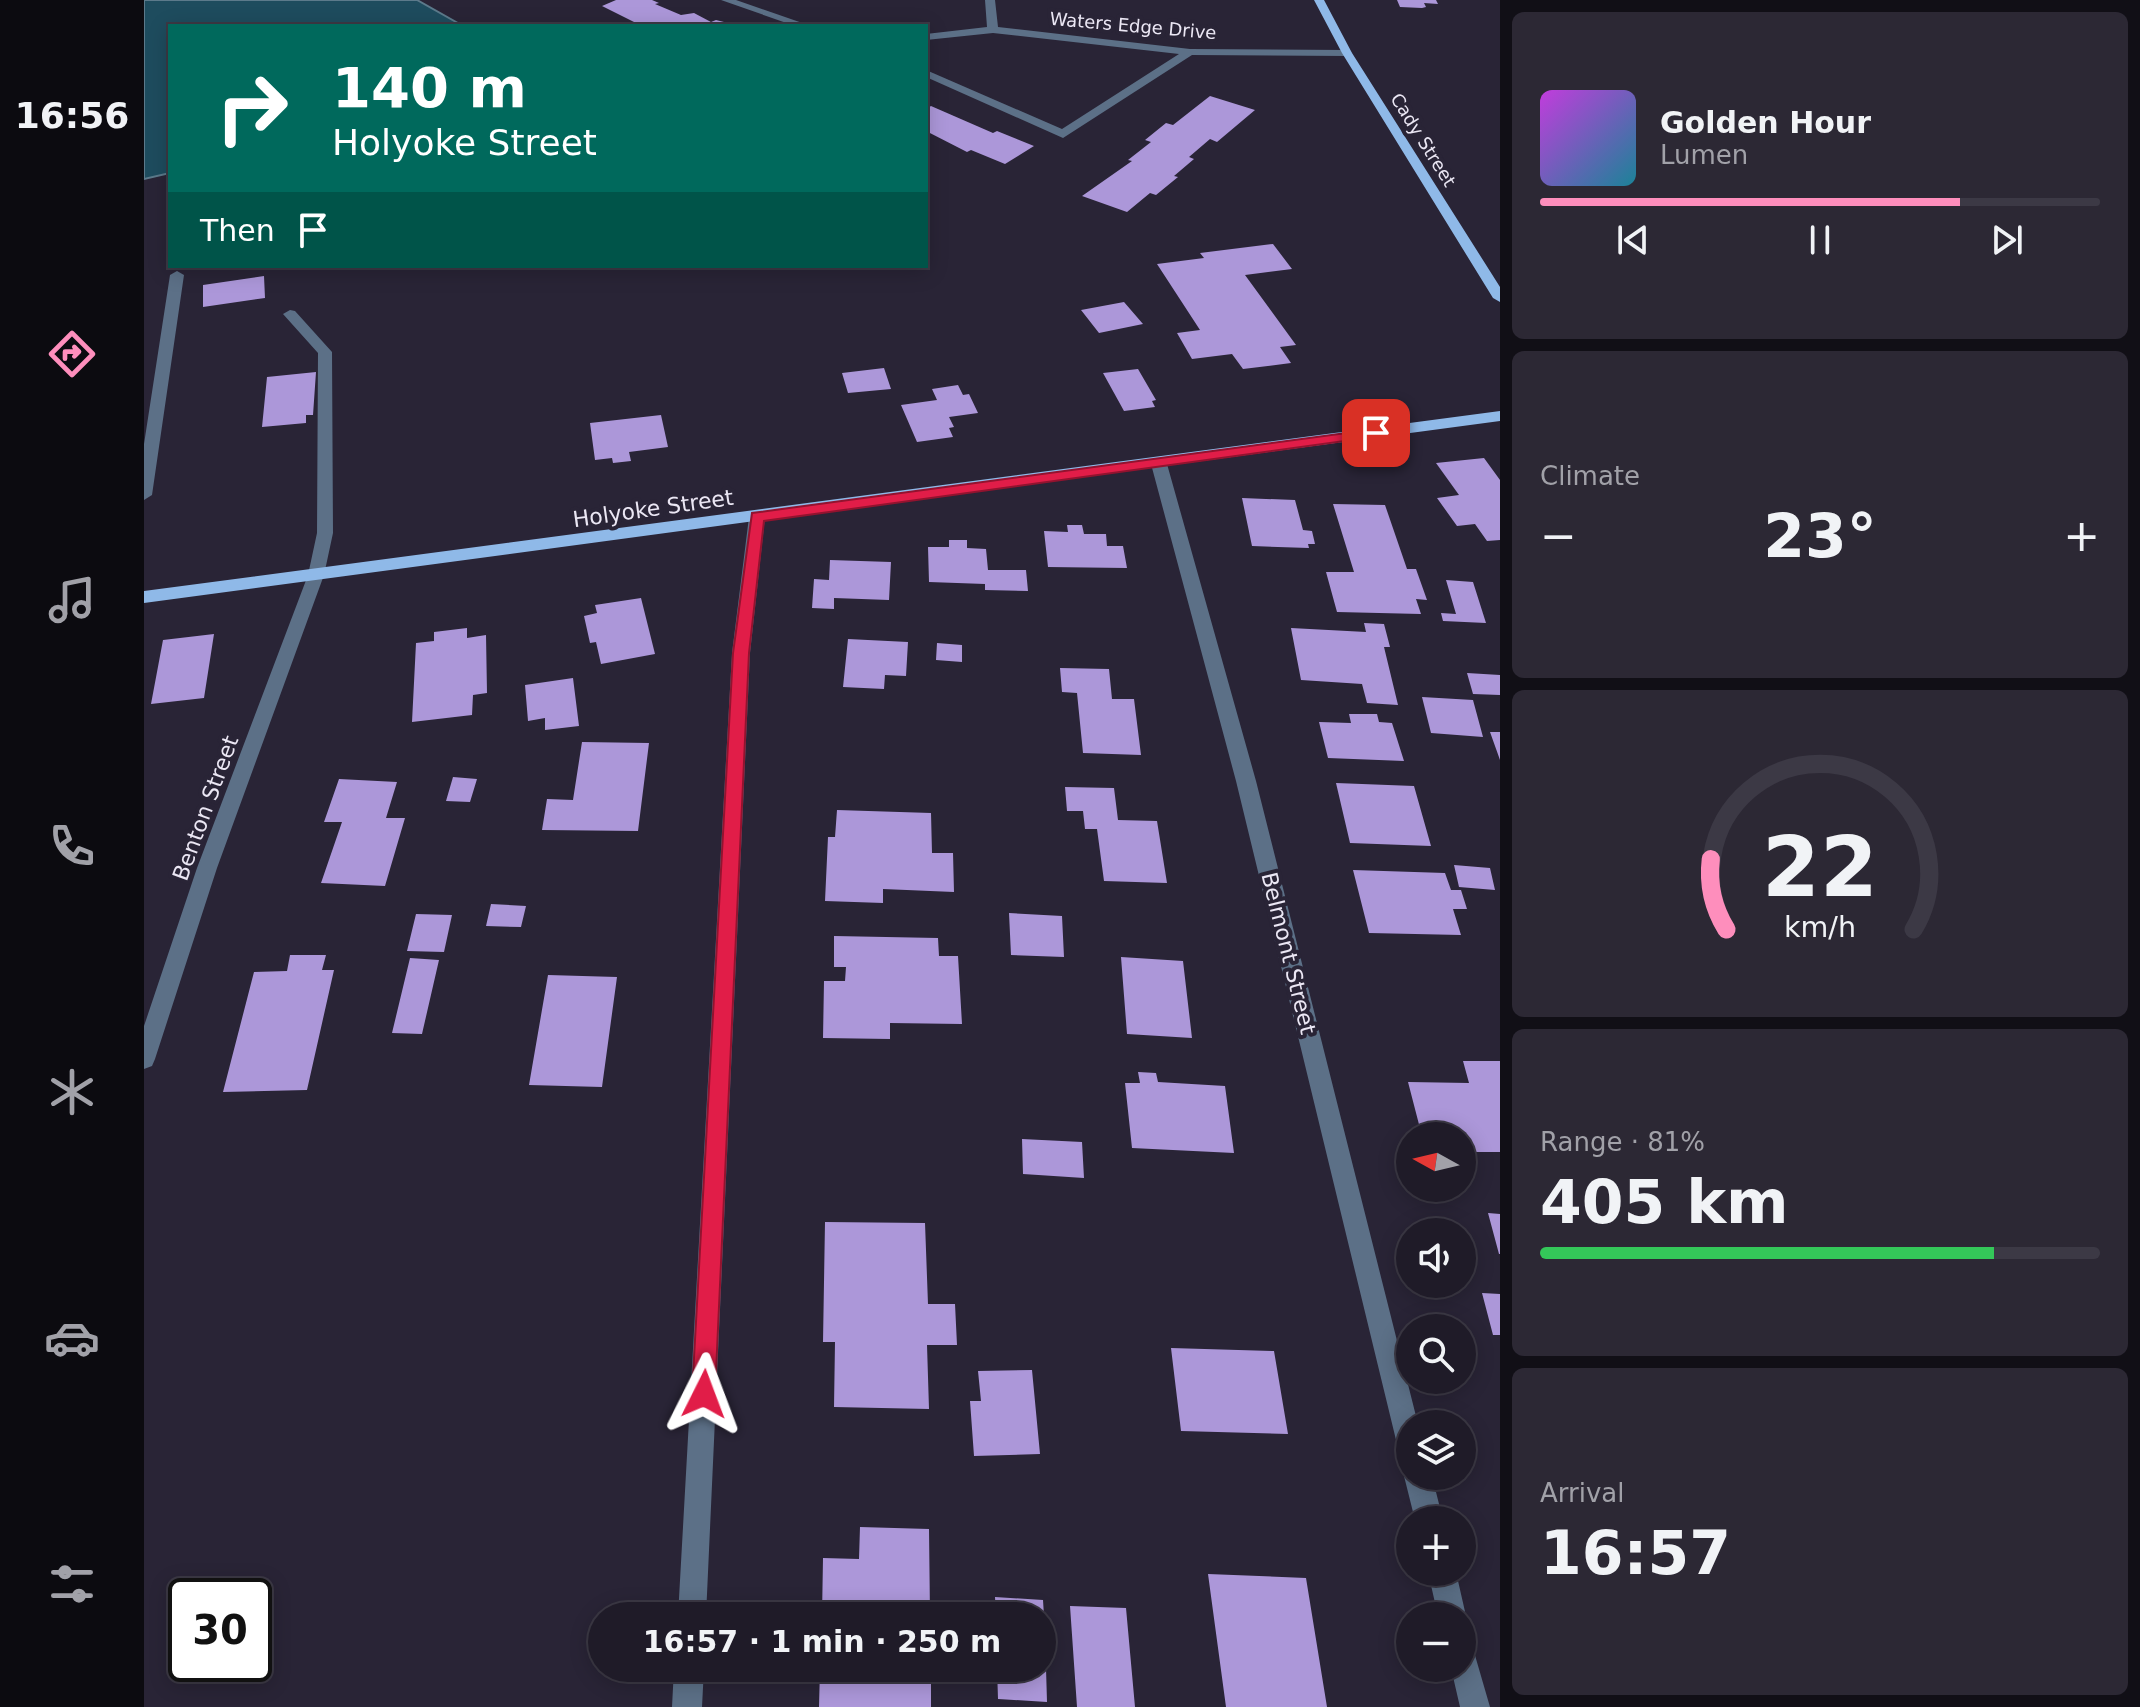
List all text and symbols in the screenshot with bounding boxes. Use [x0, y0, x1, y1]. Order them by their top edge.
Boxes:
street label: Waters Edge Drive [1049, 8, 1217, 43]
text: 140 m [332, 55, 527, 120]
icon: right [200, 56, 304, 160]
street label: Cady Street [1386, 89, 1460, 190]
text: 16:56 [15, 95, 129, 136]
text: Golden Hour [1660, 105, 1871, 140]
text: Holyoke Street [332, 122, 597, 163]
text: Lumen [1660, 140, 1748, 170]
icon: arrive [291, 208, 335, 252]
text: Then [200, 213, 275, 248]
icon: previous [1611, 218, 1655, 262]
icon: pause [1798, 218, 1842, 262]
icon: next [1985, 218, 2029, 262]
icon: directions [44, 326, 100, 382]
pin [1342, 399, 1410, 467]
icon: arrive [1354, 411, 1398, 455]
text: Climate [1540, 461, 1640, 491]
street label: Holyoke Street [571, 485, 735, 532]
text: 23° [1763, 501, 1877, 571]
text: − [1540, 510, 1577, 561]
text: + [2063, 510, 2100, 561]
icon: music [44, 572, 100, 628]
street label: Benton Street [168, 732, 243, 884]
icon: phone [44, 818, 100, 874]
text: 22 [1762, 818, 1878, 915]
street label: Belmont Street [1256, 870, 1321, 1037]
text: km/h [1784, 910, 1856, 944]
icon: climate [44, 1064, 100, 1120]
north arrow [1396, 1122, 1476, 1202]
map controls [1396, 1122, 1476, 1682]
text: Range · 81% [1540, 1127, 1705, 1157]
text: 405 km [1540, 1167, 1789, 1237]
button: sound [1396, 1218, 1476, 1298]
icon: car [44, 1310, 100, 1366]
button: search [1396, 1314, 1476, 1394]
position arrow [662, 1352, 746, 1436]
button: layers [1396, 1410, 1476, 1490]
text: Arrival [1540, 1478, 1624, 1508]
button: + [1396, 1506, 1476, 1586]
text: 16:57 [1540, 1518, 1731, 1588]
icon: filters [44, 1556, 100, 1612]
speed limit sign: 30 [168, 1578, 272, 1682]
button: − [1396, 1602, 1476, 1682]
text: 16:57 · 1 min · 250 m [643, 1624, 1001, 1659]

